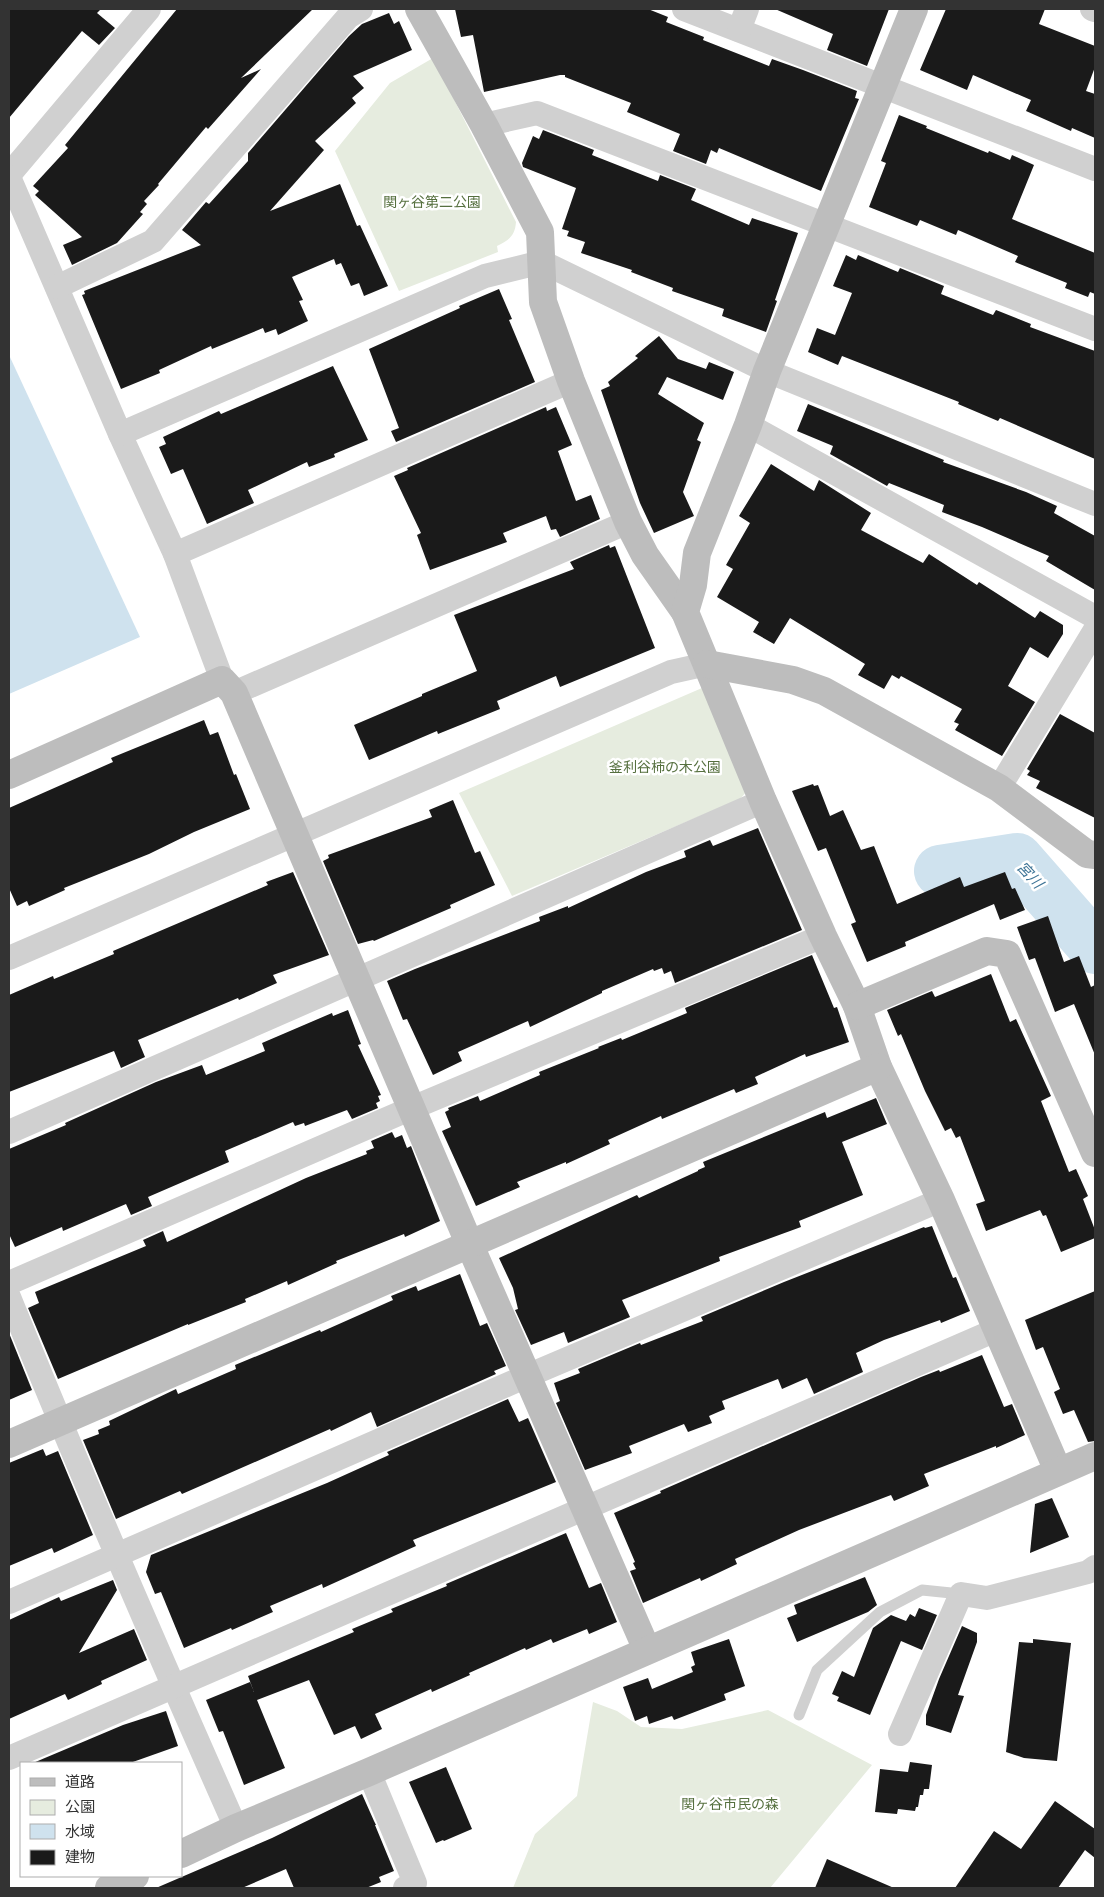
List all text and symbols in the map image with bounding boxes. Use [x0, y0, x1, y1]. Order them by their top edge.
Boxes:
park label: 関ヶ谷第二公園 [383, 194, 481, 210]
park label: 釜利谷柿の木公園 [609, 759, 721, 775]
water label: 宮川 [1014, 858, 1048, 893]
legend [20, 1762, 182, 1877]
text: 道路 [65, 1773, 95, 1790]
park label: 関ヶ谷市民の森 [681, 1796, 779, 1812]
text: 公園 [65, 1798, 95, 1815]
text: 水域 [65, 1823, 95, 1840]
text: 建物 [65, 1848, 95, 1865]

